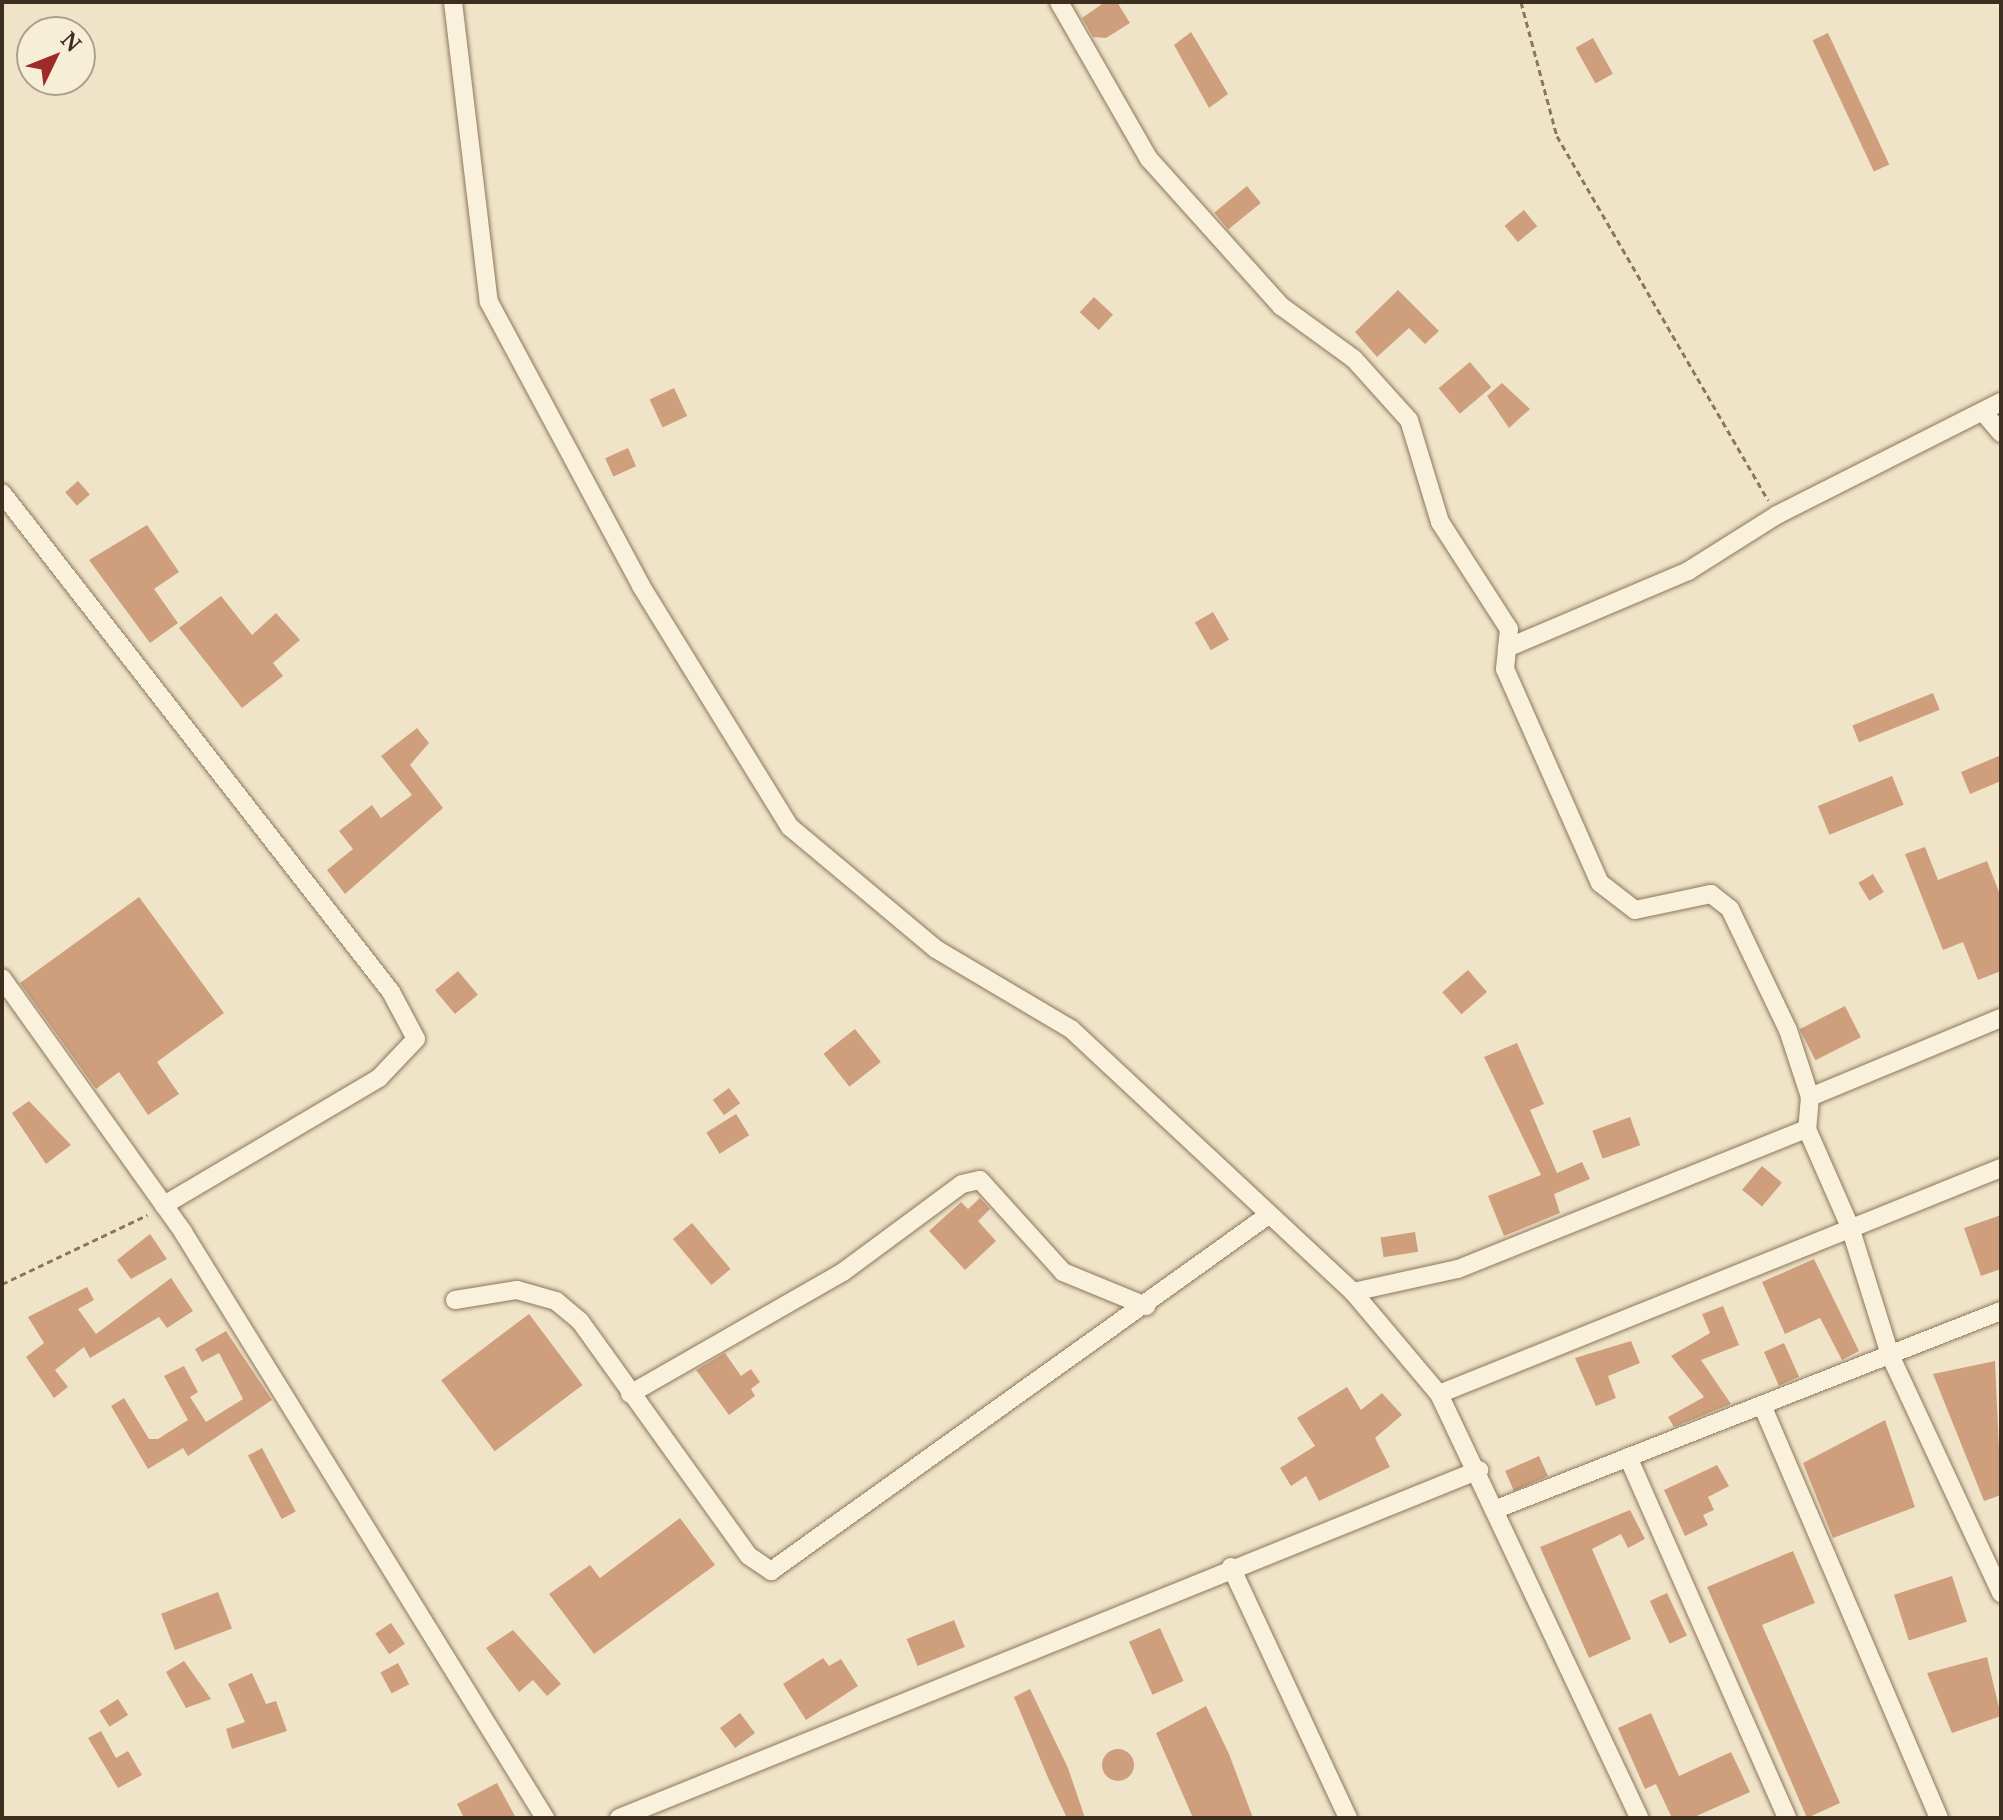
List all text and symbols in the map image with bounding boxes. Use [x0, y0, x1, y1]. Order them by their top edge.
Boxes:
north arrow [16, 16, 96, 96]
text: N [55, 24, 89, 58]

